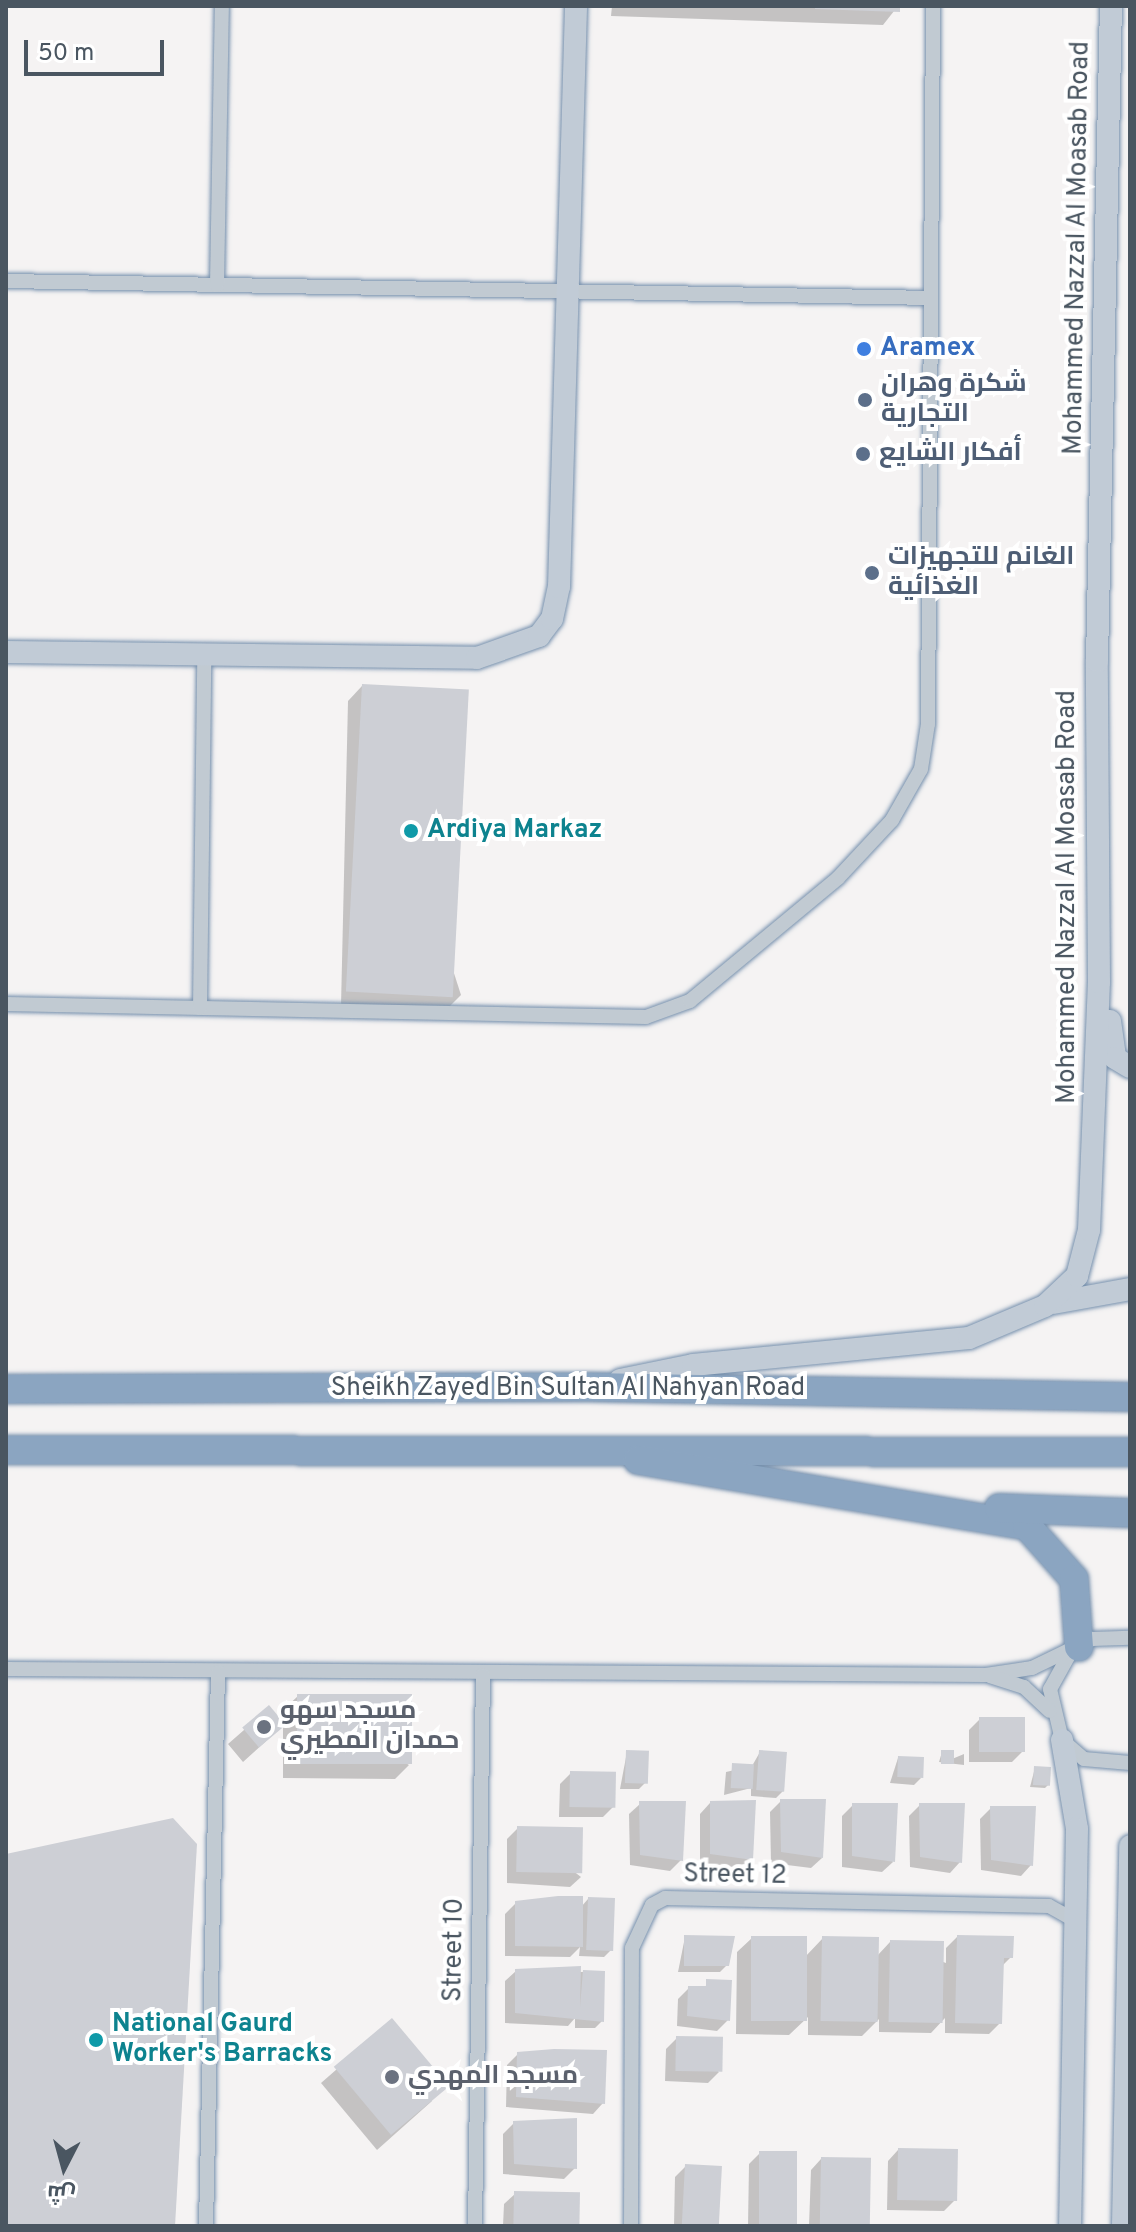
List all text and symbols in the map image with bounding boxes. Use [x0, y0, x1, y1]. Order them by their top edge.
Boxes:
scale bar [28, 24, 168, 74]
text: 50 m [38, 39, 94, 69]
street label: Mohammed Nazzal Al Moasab Road [1059, 40, 1097, 456]
place label: Aramex [880, 333, 976, 365]
marker: Aramex [855, 340, 873, 358]
place label: شكرة وهران التجارية [881, 369, 1027, 430]
marker: شكرة وهران التجارية [856, 391, 874, 409]
place label: أفكار الشايع [879, 438, 1022, 470]
marker: أفكار الشايع [854, 445, 872, 463]
place label: الغانم للتجهيزات الغذائية [888, 542, 1074, 604]
marker: الغانم للتجهيزات الغذائية [863, 564, 881, 582]
street label: Mohammed Nazzal Al Moasab Road [1052, 690, 1084, 1104]
place label: Ardiya Markaz [427, 815, 602, 847]
marker: Ardiya Markaz [402, 822, 420, 840]
street label: Sheikh Zayed Bin Sultan Al Nahyan Road [330, 1373, 806, 1405]
place label: مسجد سهو حمدان المطيري [280, 1696, 459, 1758]
marker: مسجد سهو حمدان المطيري [255, 1718, 273, 1736]
street label: Street 12 [683, 1860, 787, 1892]
street label: Street 10 [438, 1898, 472, 2002]
place label: National Gaurd Worker's Barracks [112, 2009, 332, 2070]
marker: National Gaurd Worker's Barracks [87, 2031, 105, 2049]
place label: مسجد المهدي [408, 2061, 578, 2093]
marker: مسجد المهدي [383, 2068, 401, 2086]
north arrow [24, 2128, 104, 2208]
text: ش [46, 2177, 77, 2207]

